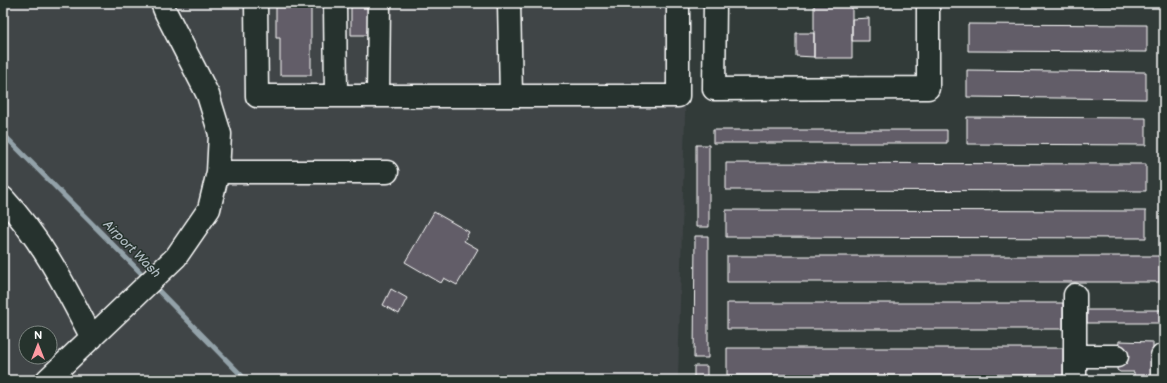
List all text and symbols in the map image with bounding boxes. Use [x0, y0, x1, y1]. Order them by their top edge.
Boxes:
water label: Airport Wash [99, 216, 164, 281]
north arrow [18, 325, 58, 365]
text: N [34, 329, 42, 342]

